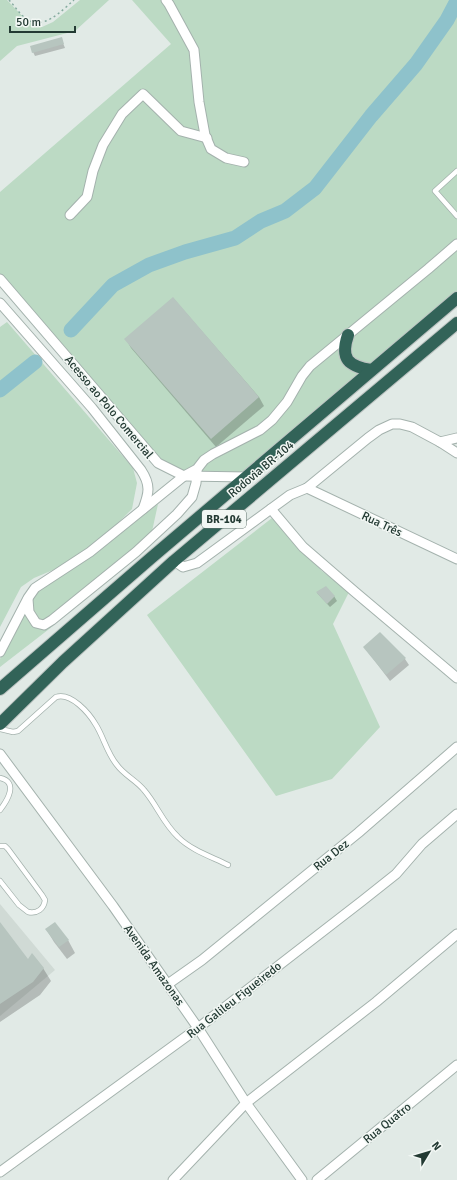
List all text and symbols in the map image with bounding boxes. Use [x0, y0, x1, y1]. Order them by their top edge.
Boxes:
scale bar [10, 8, 75, 34]
text: 50 m [16, 15, 41, 30]
street label: Acesso ao Polo Comercial [61, 353, 156, 462]
street label: Rodovia BR-104 [225, 437, 298, 501]
street label: Rua Três [359, 509, 404, 540]
road number: BR-104 [202, 510, 246, 528]
street label: Rua Dez [311, 837, 352, 874]
street label: Avenida Amazonas [120, 922, 187, 1009]
street label: Rua Galileu Figueiredo [184, 959, 285, 1042]
street label: Rua Quatro [360, 1100, 414, 1147]
north arrow [409, 1132, 449, 1172]
text: N [429, 1139, 444, 1153]

